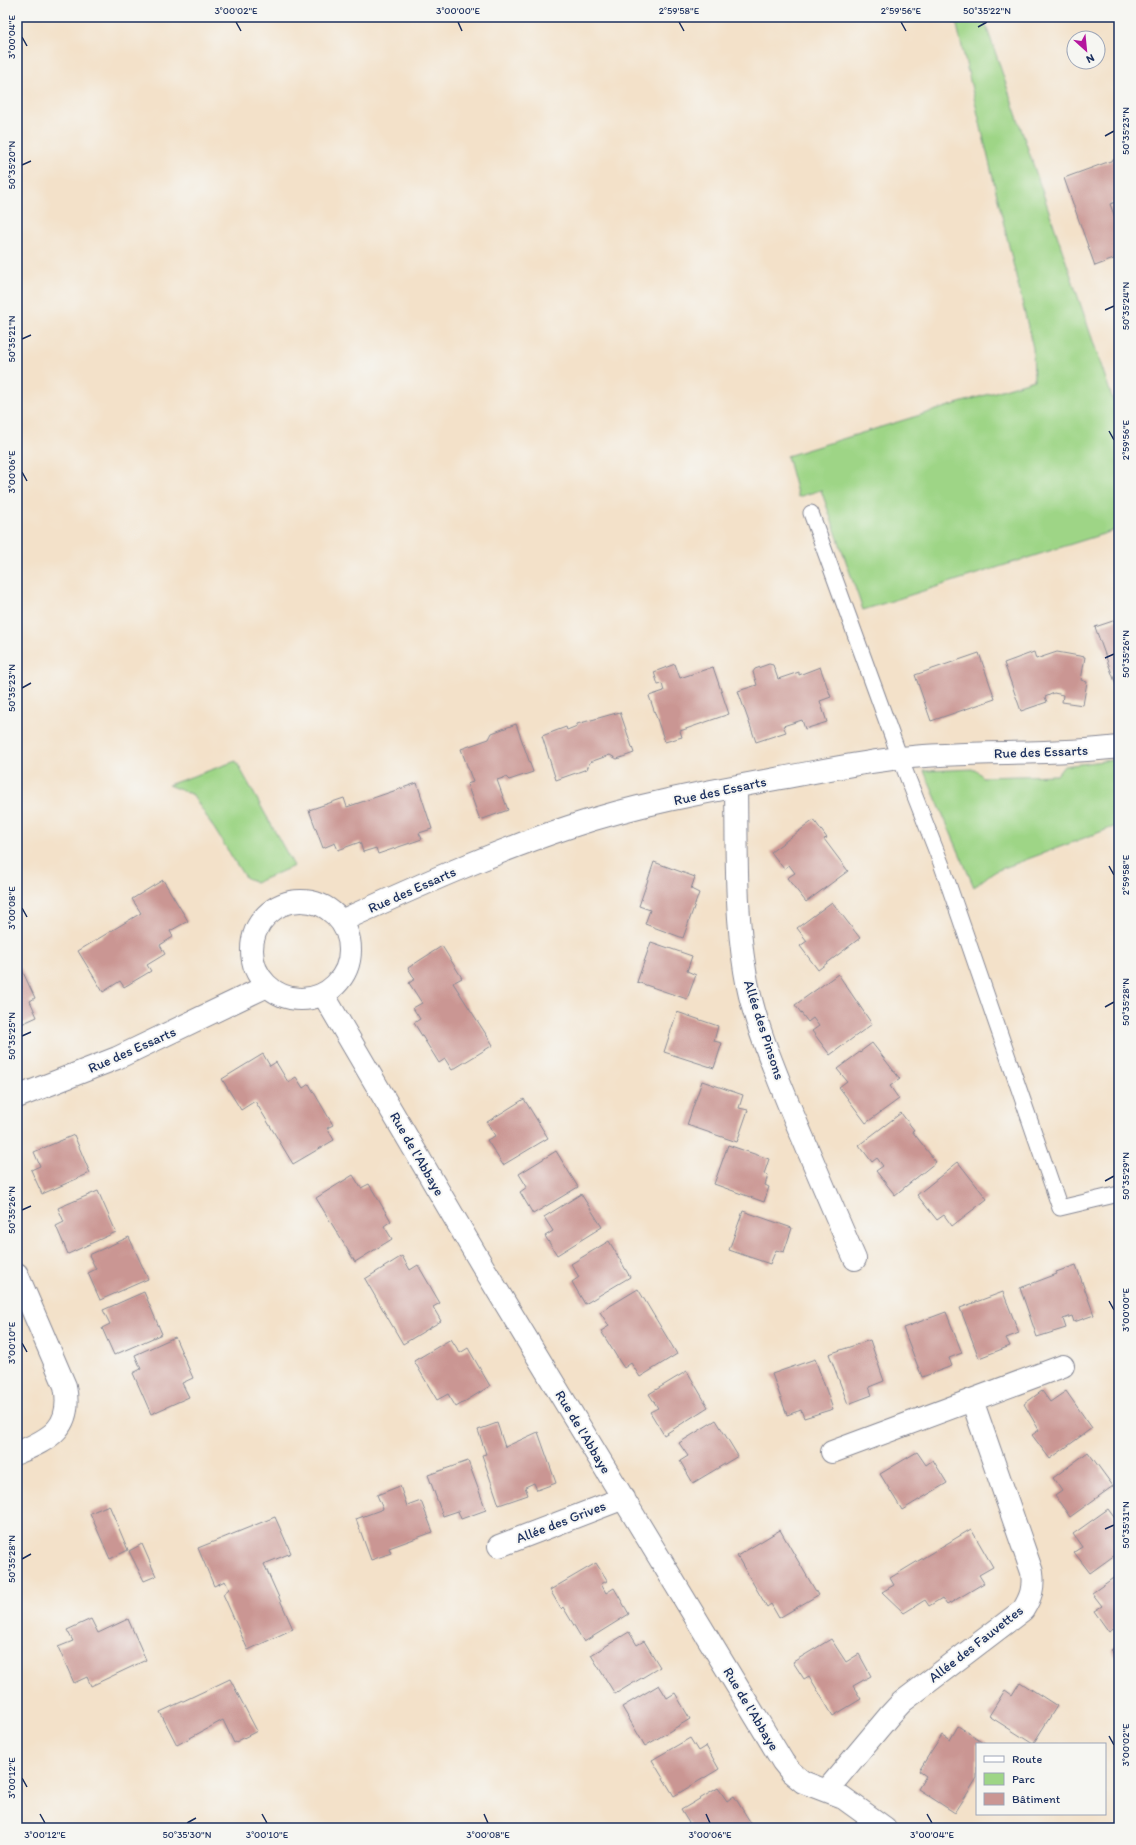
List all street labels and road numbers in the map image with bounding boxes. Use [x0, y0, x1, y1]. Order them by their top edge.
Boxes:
street label: Rue des Essarts [994, 742, 1088, 762]
street label: Rue des Essarts [672, 773, 768, 809]
street label: Rue des Essarts [366, 863, 458, 917]
street label: Allée des Pinsons [740, 978, 788, 1082]
street label: Rue des Essarts [86, 1023, 178, 1077]
street label: Rue de l'Abbaye [386, 1109, 448, 1199]
street label: Rue de l'Abbaye [551, 1387, 615, 1477]
street label: Allée des Grives [514, 1497, 608, 1547]
street label: Allée des Fauvettes [925, 1602, 1027, 1686]
street label: Rue de l'Abbaye [719, 1664, 783, 1754]

